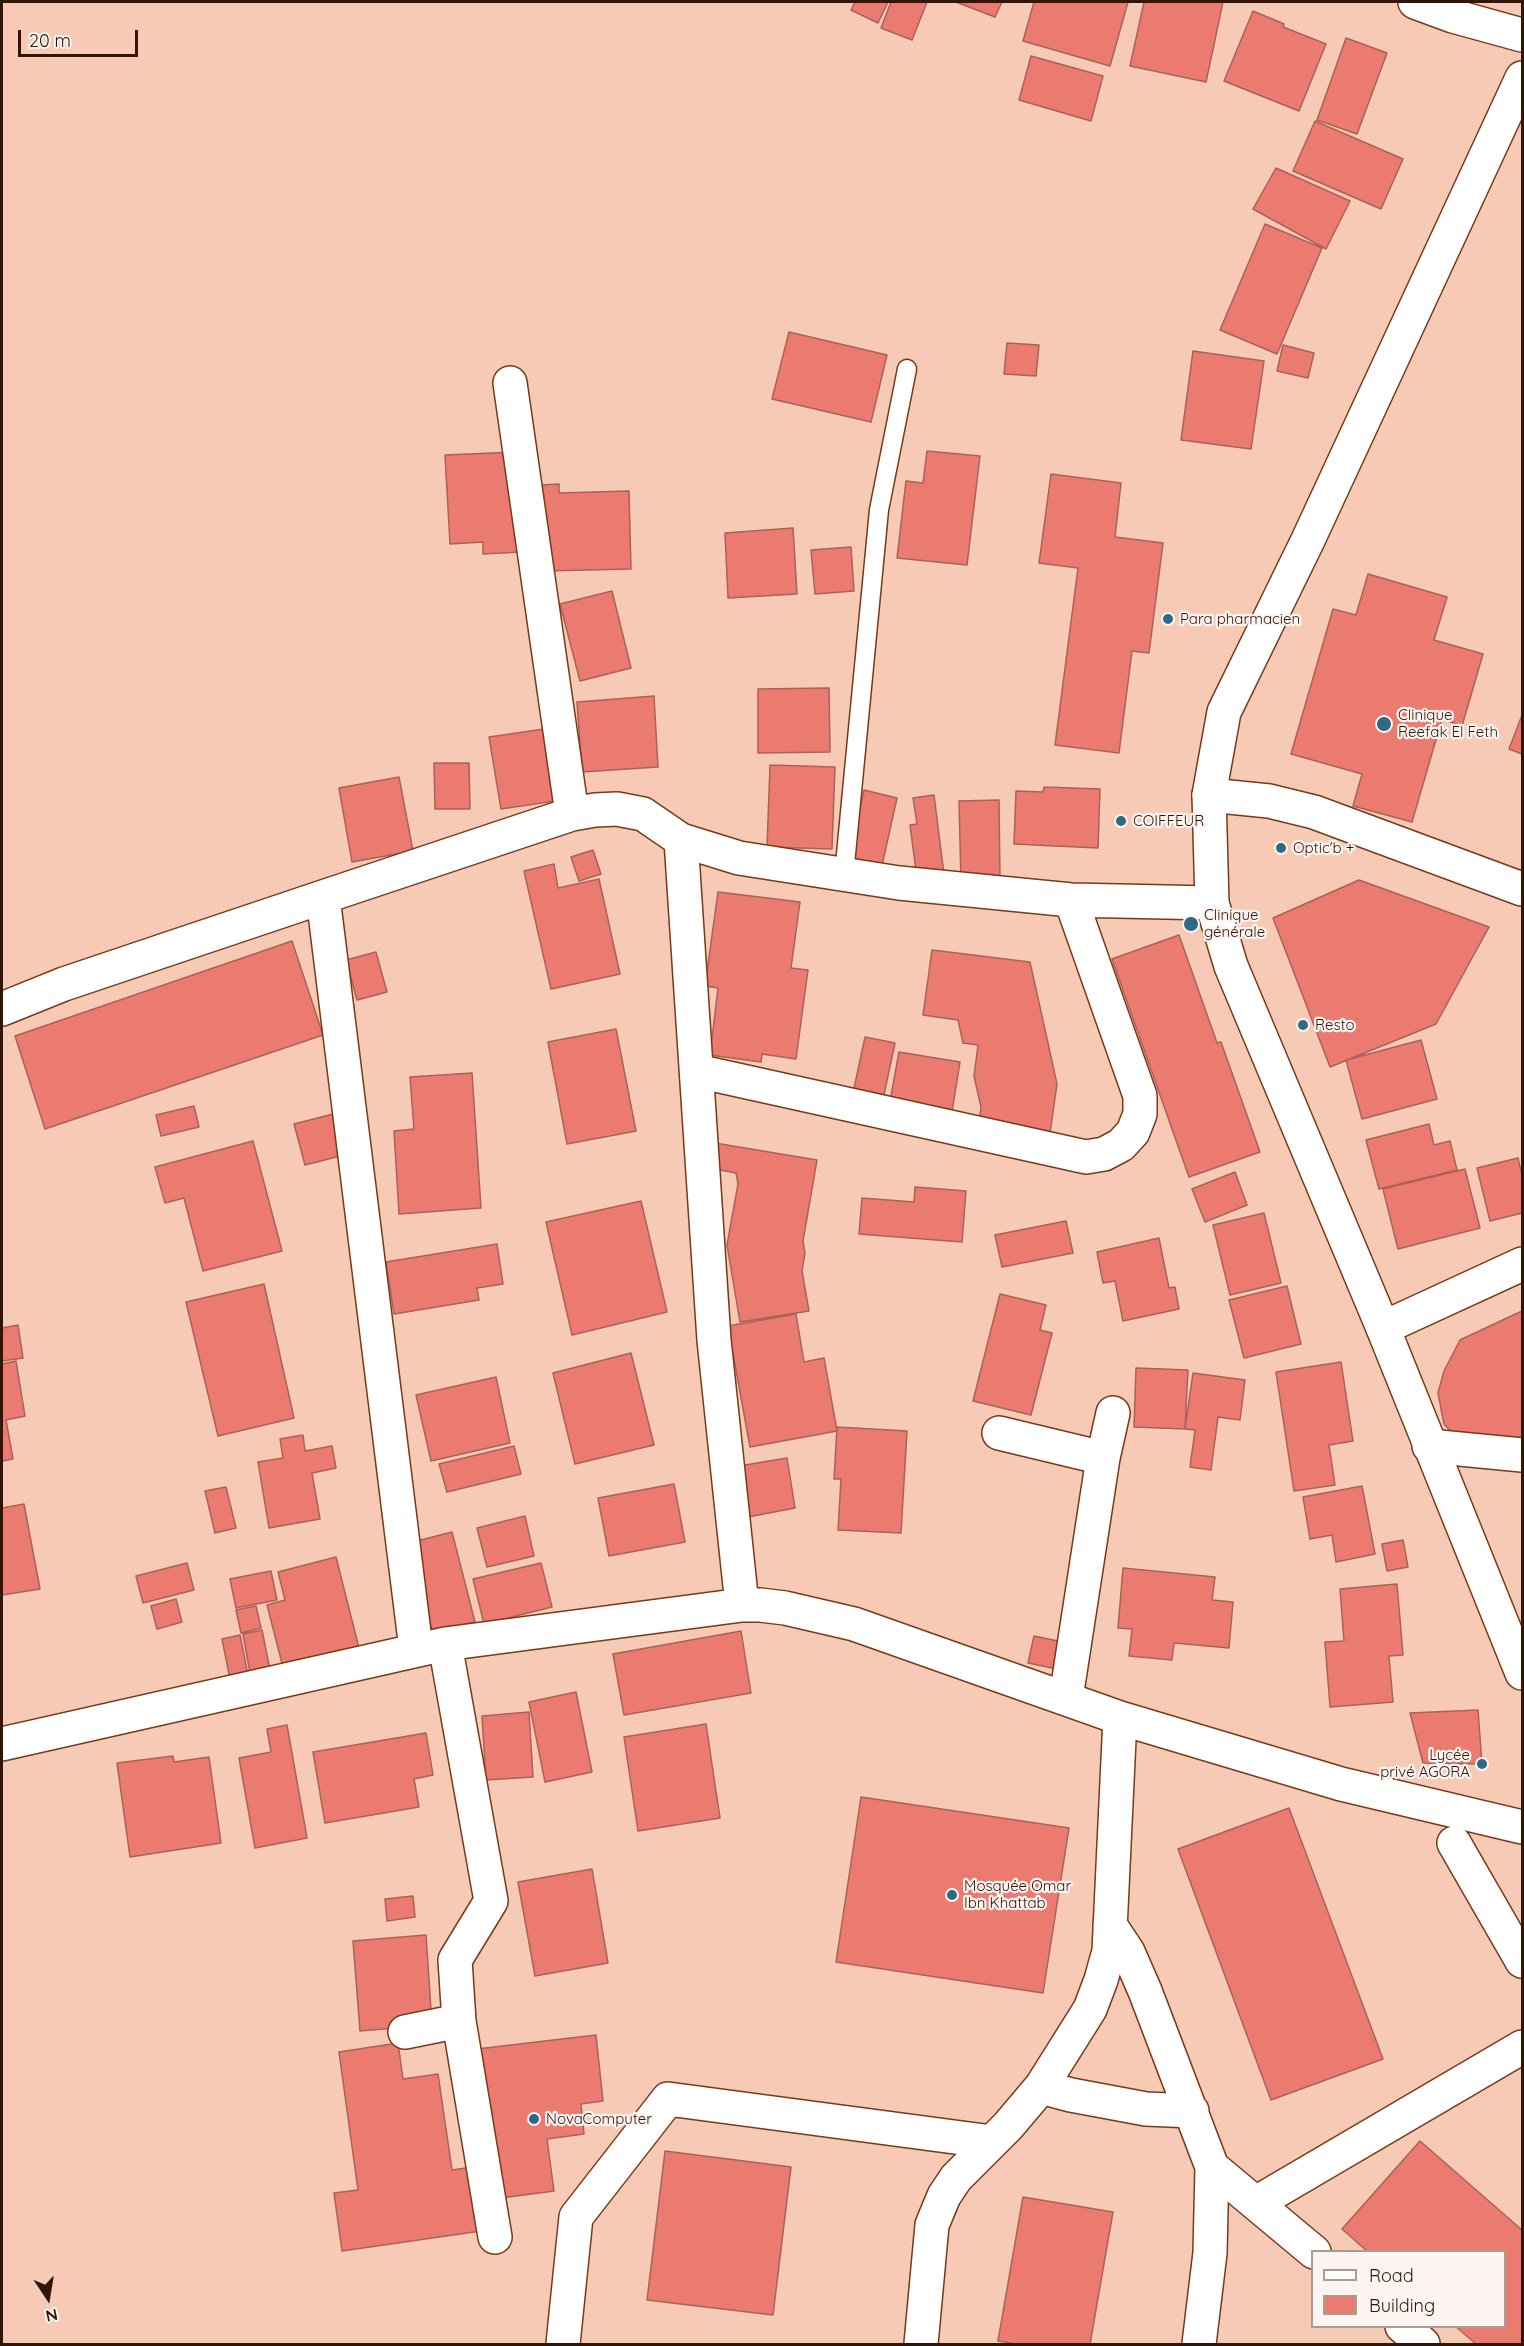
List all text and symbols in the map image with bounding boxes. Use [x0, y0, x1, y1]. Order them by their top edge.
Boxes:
scale bar [21, 18, 141, 56]
text: 20 m [29, 29, 71, 52]
place label: Para pharmacien [1180, 610, 1300, 628]
marker: Para pharmacien [1161, 612, 1175, 626]
place label: Clinique Reefak El Feth [1398, 706, 1498, 741]
marker: Clinique Reefak El Feth [1375, 715, 1393, 733]
place label: COIFFEUR [1133, 812, 1204, 830]
marker: COIFFEUR [1114, 814, 1128, 828]
place label: Optic'b + [1293, 839, 1354, 857]
marker: Optic'b + [1274, 841, 1288, 855]
place label: Clinique générale [1204, 906, 1265, 941]
marker: Clinique générale [1182, 915, 1200, 933]
place label: Resto [1315, 1016, 1355, 1034]
marker: Resto [1296, 1018, 1310, 1032]
place label: Lycée privé AGORA [1380, 1746, 1470, 1781]
marker: Lycée privé AGORA [1475, 1757, 1489, 1771]
place label: Mosquée Omar Ibn Khattab [964, 1877, 1071, 1912]
marker: Mosquée Omar Ibn Khattab [945, 1888, 959, 1902]
place label: NovaComputer [546, 2110, 652, 2128]
marker: NovaComputer [527, 2112, 541, 2126]
legend [1311, 2250, 1506, 2328]
text: Road [1369, 2264, 1414, 2287]
north arrow [18, 2268, 78, 2328]
text: Building [1369, 2294, 1435, 2317]
text: N [44, 2305, 60, 2327]

